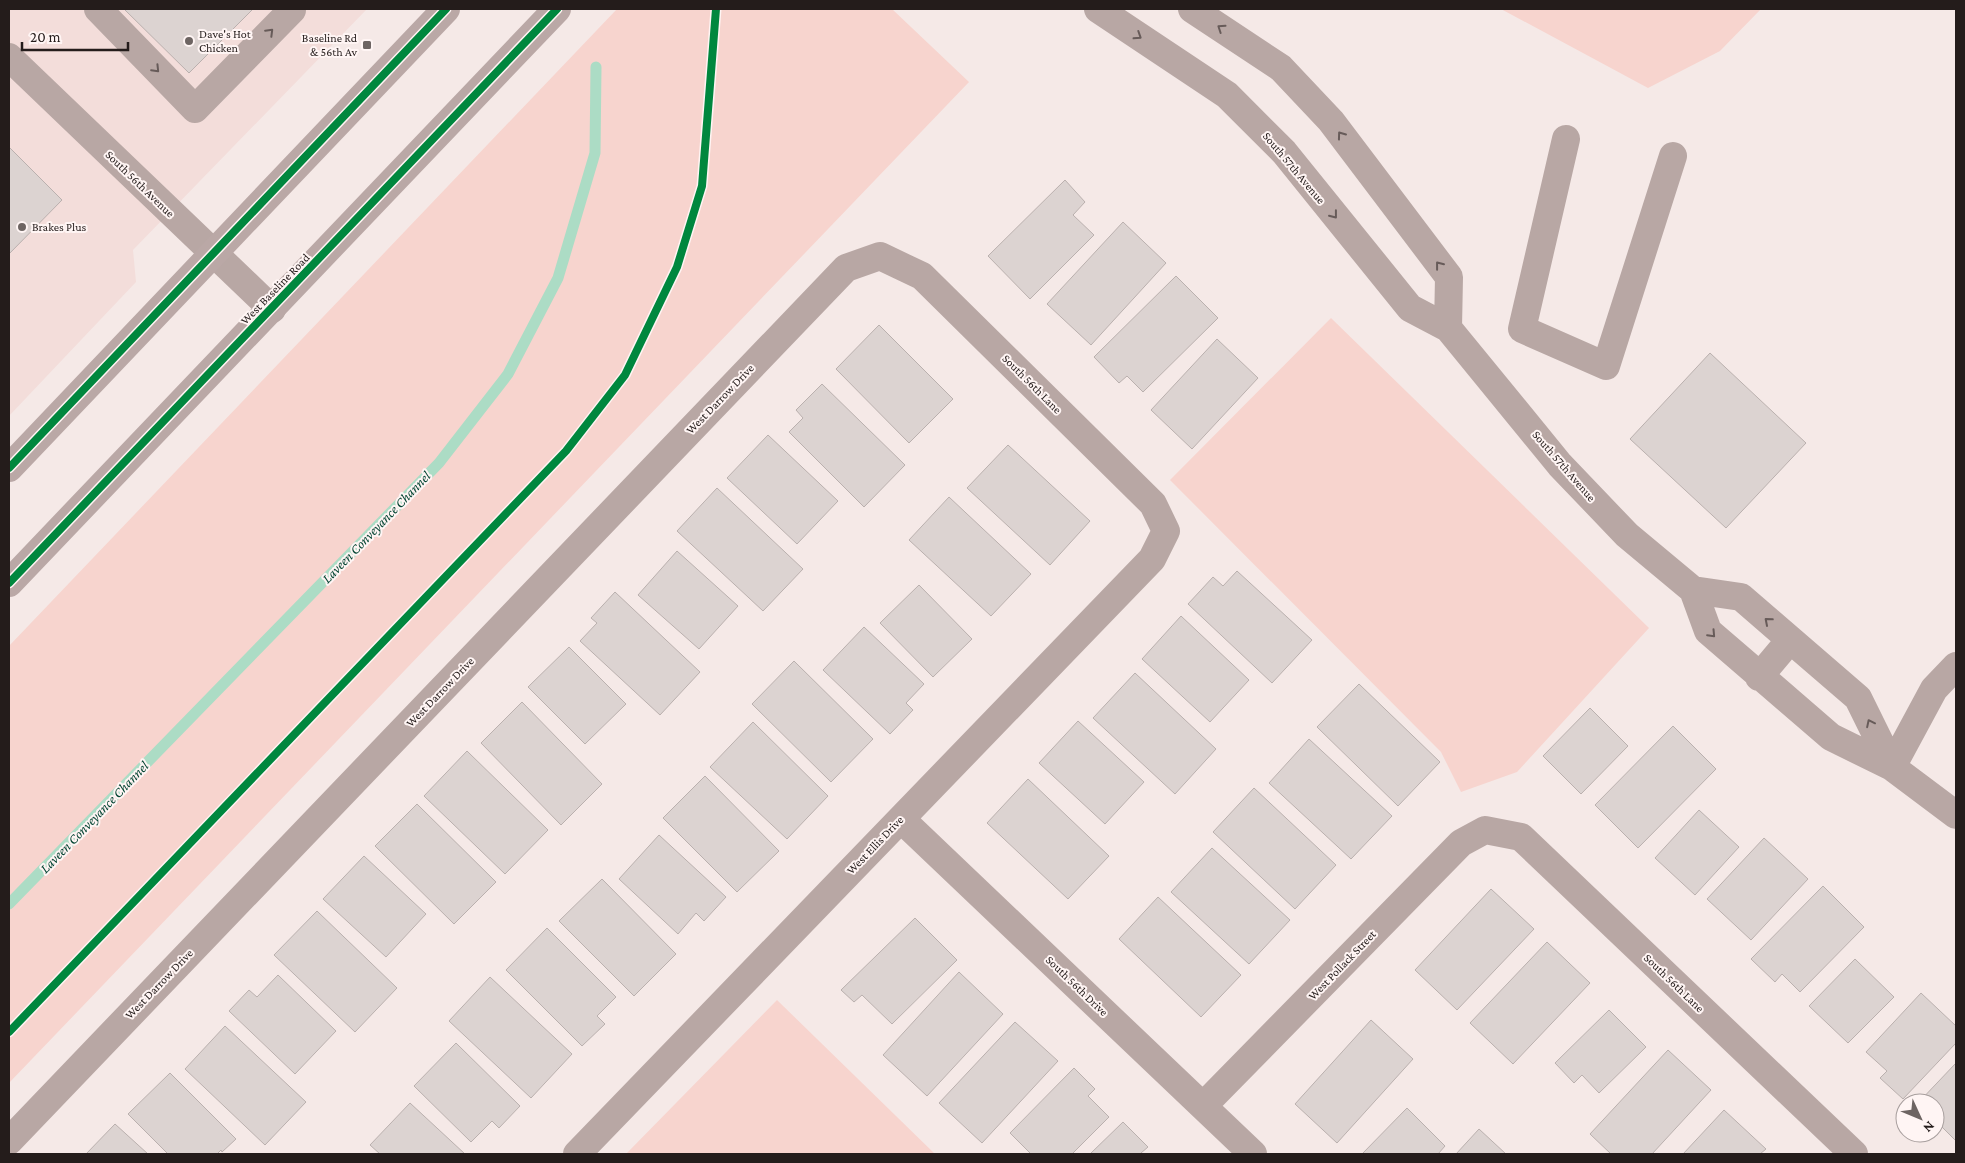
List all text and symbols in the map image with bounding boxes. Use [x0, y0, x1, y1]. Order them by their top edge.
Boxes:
scale bar [22, 20, 129, 52]
one-way arrow [1217, 25, 1227, 34]
place label: Dave's Hot Chicken [199, 27, 252, 55]
text: 20 m [30, 29, 61, 45]
one-way arrow [264, 29, 273, 38]
one-way arrow [1133, 29, 1142, 39]
place label: Baseline Rd & 56th Av [302, 31, 358, 59]
marker: Dave's Hot Chicken [183, 35, 195, 47]
marker: Baseline Rd & 56th Av [361, 39, 373, 51]
one-way arrow [150, 63, 159, 72]
street label: South 57th Avenue [1260, 129, 1328, 207]
one-way arrow [1338, 131, 1347, 141]
street label: South 56th Avenue [103, 148, 177, 220]
one-way arrow [1328, 209, 1336, 218]
place label: Brakes Plus [32, 220, 87, 234]
marker: Brakes Plus [16, 221, 28, 233]
street label: West Baseline Road [238, 250, 313, 327]
one-way arrow [1436, 262, 1444, 271]
street label: South 56th Lane [999, 351, 1065, 417]
street label: West Darrow Drive [683, 361, 757, 437]
street label: South 57th Avenue [1529, 428, 1599, 504]
water label: Laveen Conveyance Channel [319, 467, 434, 586]
one-way arrow [1765, 617, 1774, 626]
one-way arrow [1707, 628, 1716, 637]
street label: West Darrow Drive [403, 654, 477, 730]
one-way arrow [1866, 719, 1876, 728]
water label: Laveen Conveyance Channel [37, 757, 152, 876]
street label: West Ellis Drive [844, 813, 906, 877]
street label: West Pollack Street [1305, 927, 1379, 1003]
street label: West Darrow Drive [122, 946, 196, 1022]
street label: South 56th Lane [1641, 951, 1707, 1015]
street label: South 56th Drive [1043, 953, 1111, 1019]
north arrow [1895, 1093, 1945, 1143]
text: N [1920, 1118, 1938, 1136]

